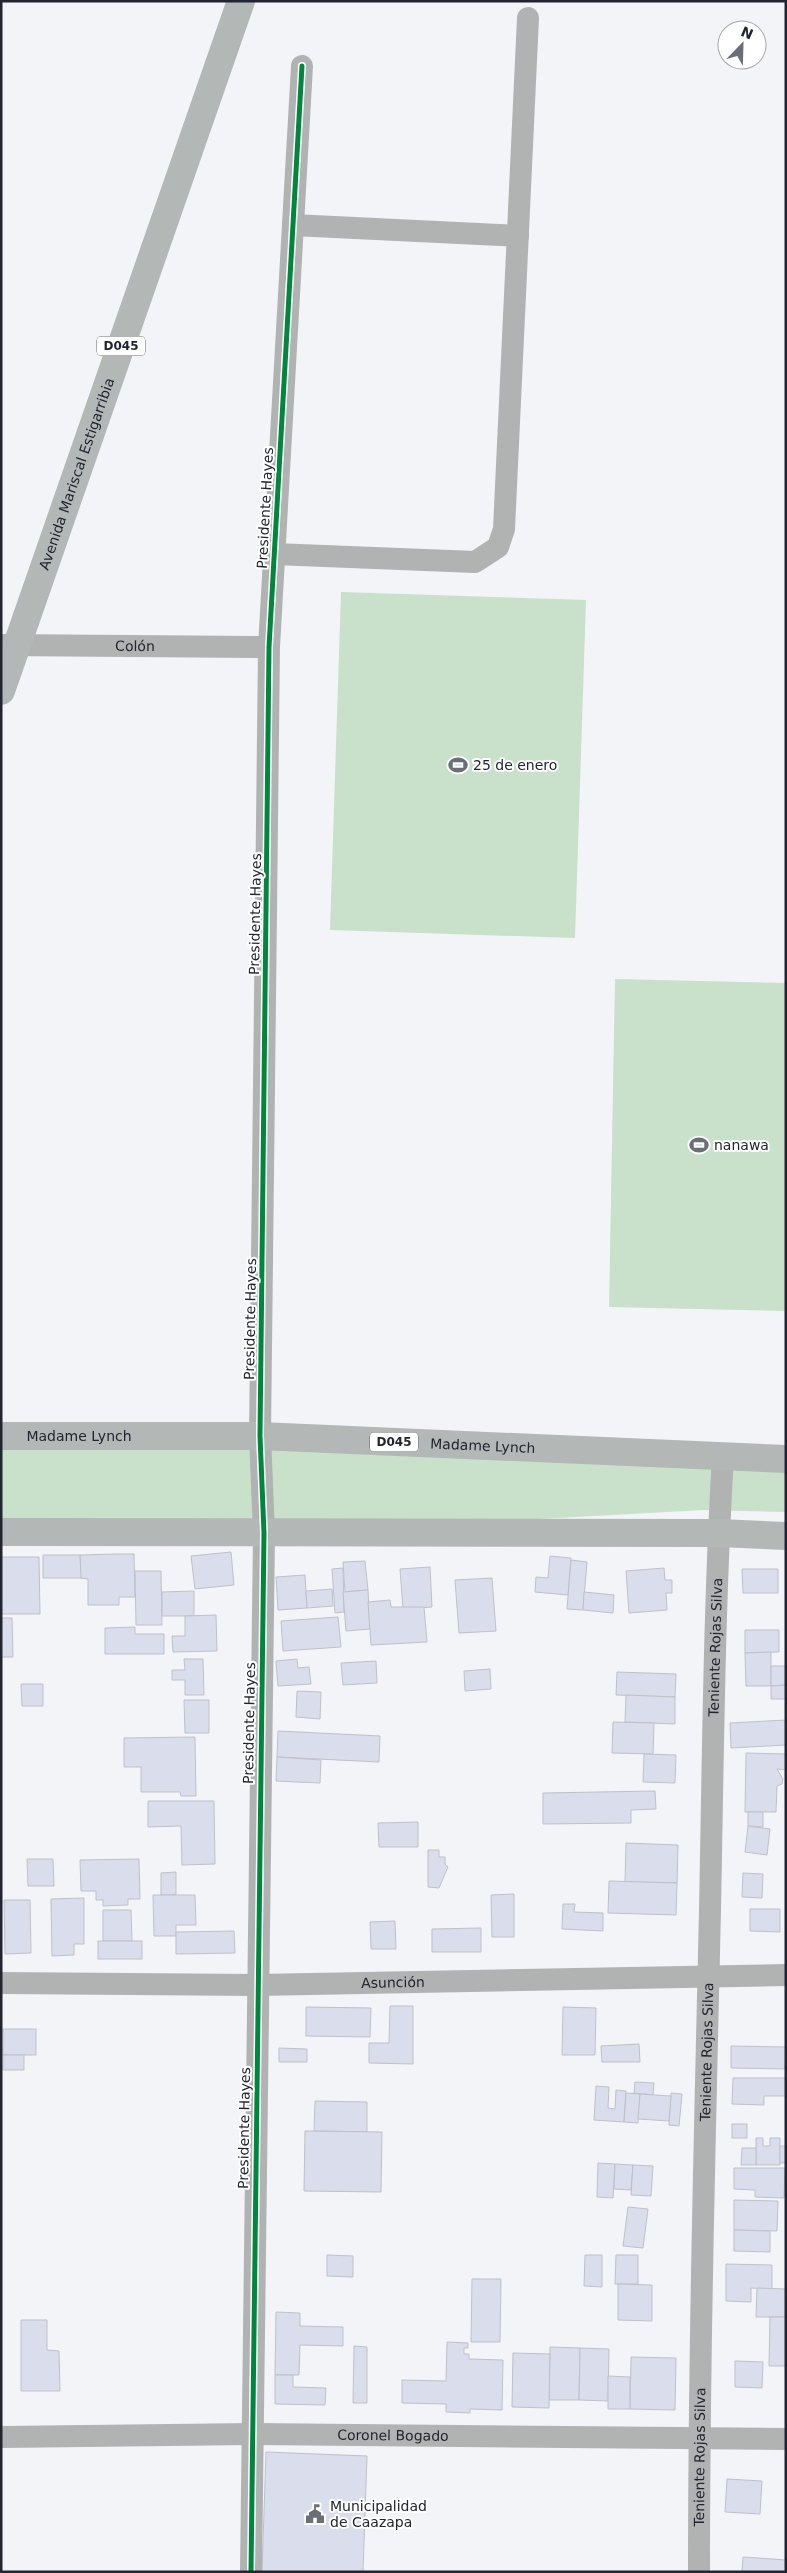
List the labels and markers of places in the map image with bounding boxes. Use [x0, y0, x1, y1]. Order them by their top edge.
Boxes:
sports icon: 25 de enero [447, 754, 469, 776]
place label: 25 de enero [473, 757, 557, 773]
sports icon: nanawa [688, 1134, 710, 1156]
place label: nanawa [714, 1137, 769, 1153]
place label: Municipalidad de Caazapa [330, 2498, 427, 2530]
public building icon: Municipalidad de Caazapa [304, 2503, 326, 2525]

